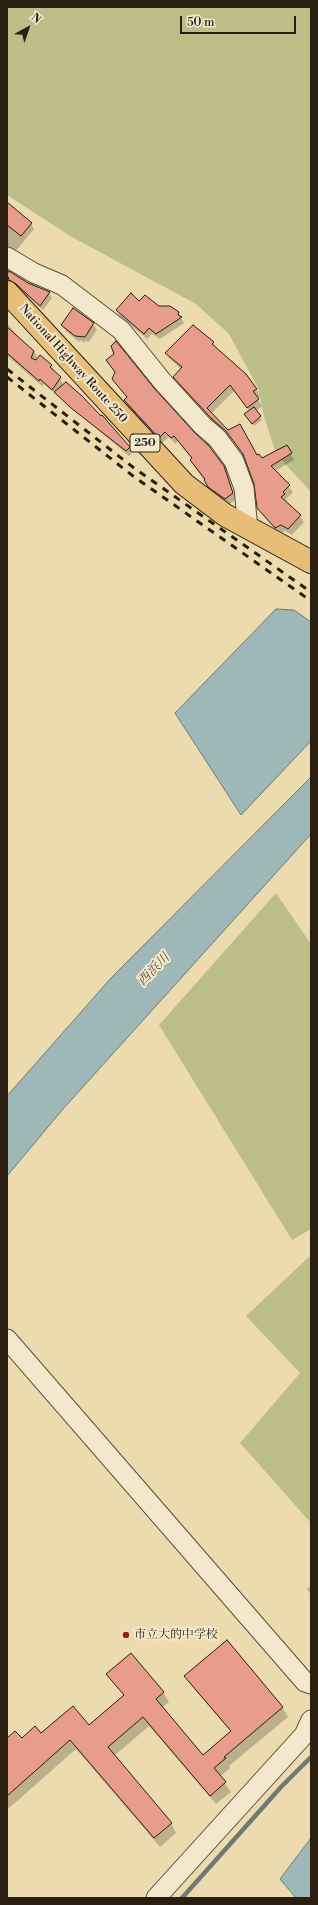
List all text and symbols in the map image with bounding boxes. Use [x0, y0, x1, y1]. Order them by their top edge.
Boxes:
north arrow [8, 8, 48, 48]
scale bar [182, 8, 298, 34]
text: N [28, 11, 44, 27]
text: 50 m [187, 15, 215, 30]
street label: National Highway Route 250 [16, 302, 130, 426]
road number: 250 [130, 434, 160, 452]
water label: 西浜川 [135, 951, 173, 989]
place label: 市立大的中学校 [134, 1628, 218, 1642]
marker: 市立大的中学校 [121, 1630, 131, 1640]

